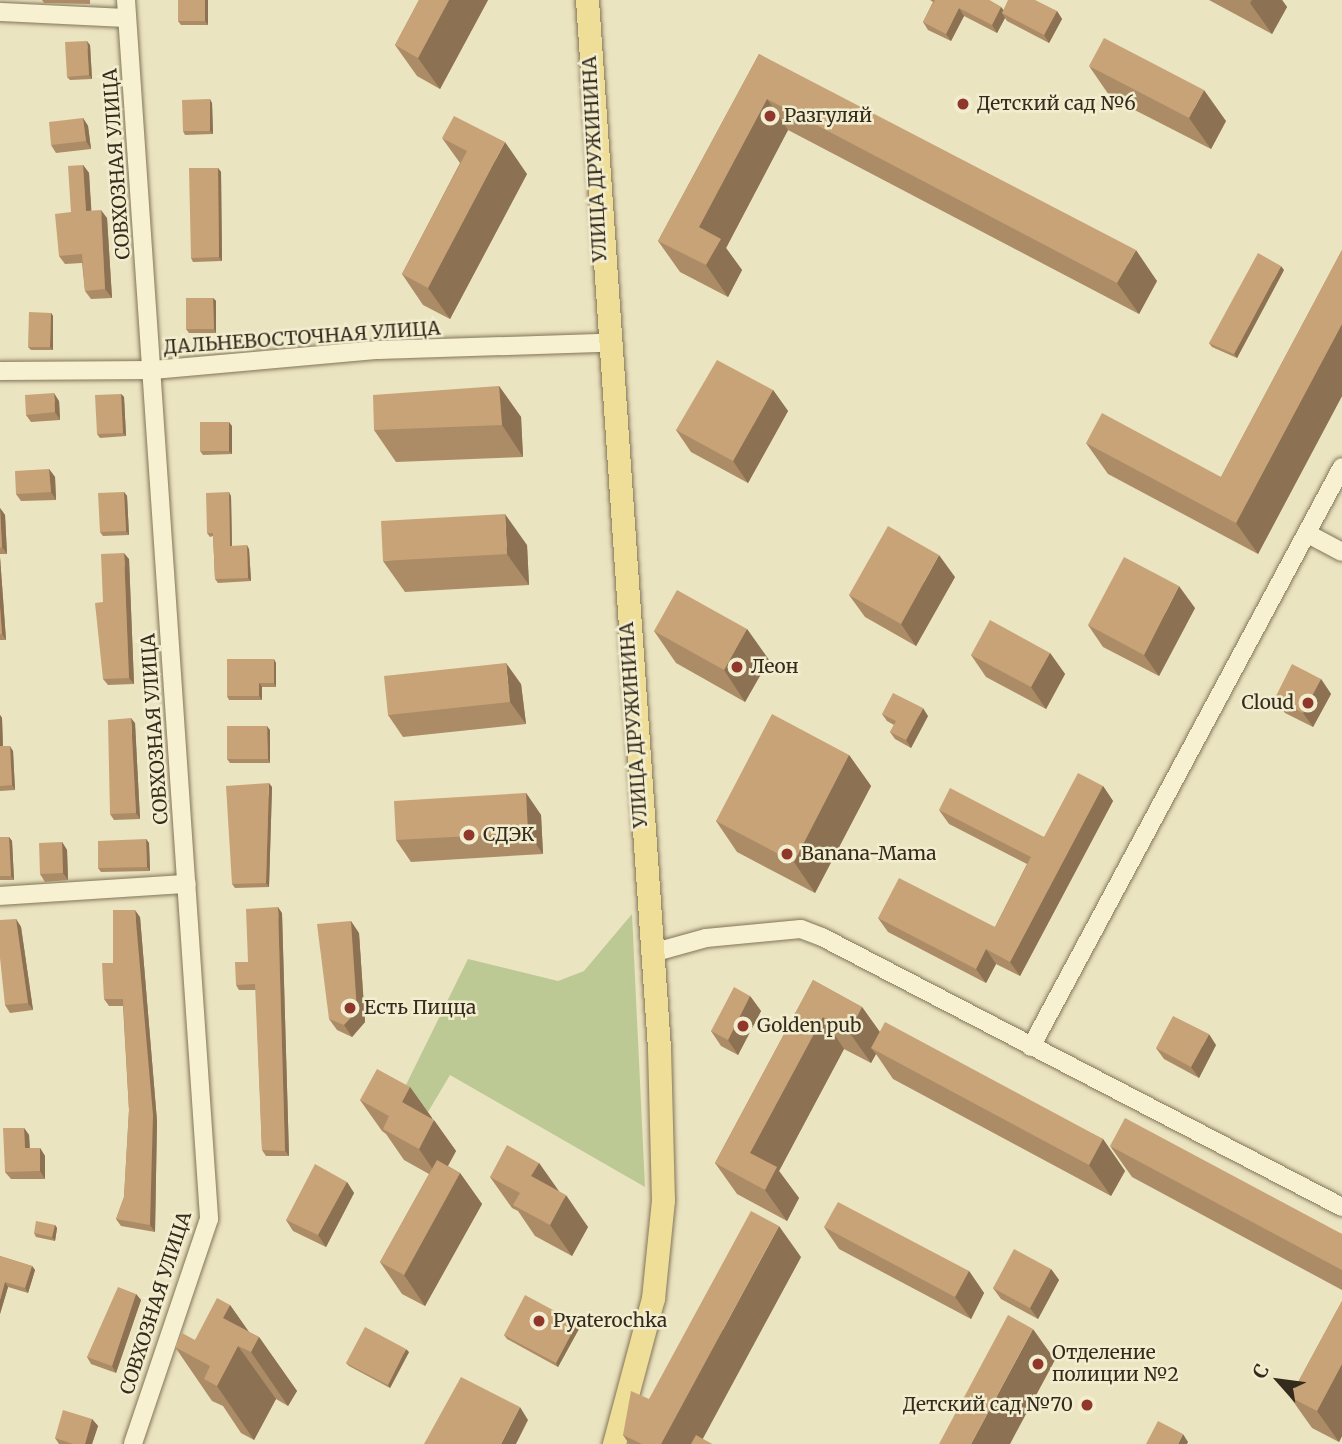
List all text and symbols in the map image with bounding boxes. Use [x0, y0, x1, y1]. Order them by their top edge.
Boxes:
street label: УЛИЦА ДРУЖИНИНА [578, 55, 612, 263]
street label: СОВХОЗНАЯ УЛИЦА [99, 68, 135, 260]
place label: Детский сад №6 [977, 93, 1136, 115]
marker: Детский сад №6 [955, 96, 971, 112]
place label: Разгуляй [784, 105, 872, 127]
marker: Разгуляй [762, 108, 778, 124]
street label: ДАЛЬНЕВОСТОЧНАЯ УЛИЦА [163, 317, 441, 359]
street label: УЛИЦА ДРУЖИНИНА [615, 621, 653, 829]
street label: СОВХОЗНАЯ УЛИЦА [137, 633, 173, 825]
place label: Леон [751, 656, 799, 678]
marker: Леон [729, 659, 745, 675]
place label: Cloud [1241, 692, 1294, 714]
marker: Cloud [1300, 695, 1316, 711]
place label: СДЭК [483, 824, 534, 846]
marker: СДЭК [461, 827, 477, 843]
place label: Banana-Mama [801, 843, 936, 865]
marker: Banana-Mama [779, 846, 795, 862]
place label: Есть Пицца [364, 997, 476, 1019]
marker: Есть Пицца [342, 1000, 358, 1016]
place label: Golden pub [757, 1015, 861, 1037]
marker: Golden pub [735, 1018, 751, 1034]
street label: СОВХОЗНАЯ УЛИЦА [116, 1209, 196, 1397]
place label: Pyaterochka [553, 1310, 667, 1332]
marker: Pyaterochka [531, 1313, 547, 1329]
place label: Отделение полиции №2 [1052, 1342, 1179, 1386]
north arrow [1244, 1346, 1314, 1416]
marker: Отделение полиции №2 [1030, 1356, 1046, 1372]
text: С [1247, 1360, 1274, 1382]
place label: Детский сад №70 [903, 1394, 1073, 1416]
marker: Детский сад №70 [1079, 1397, 1095, 1413]

